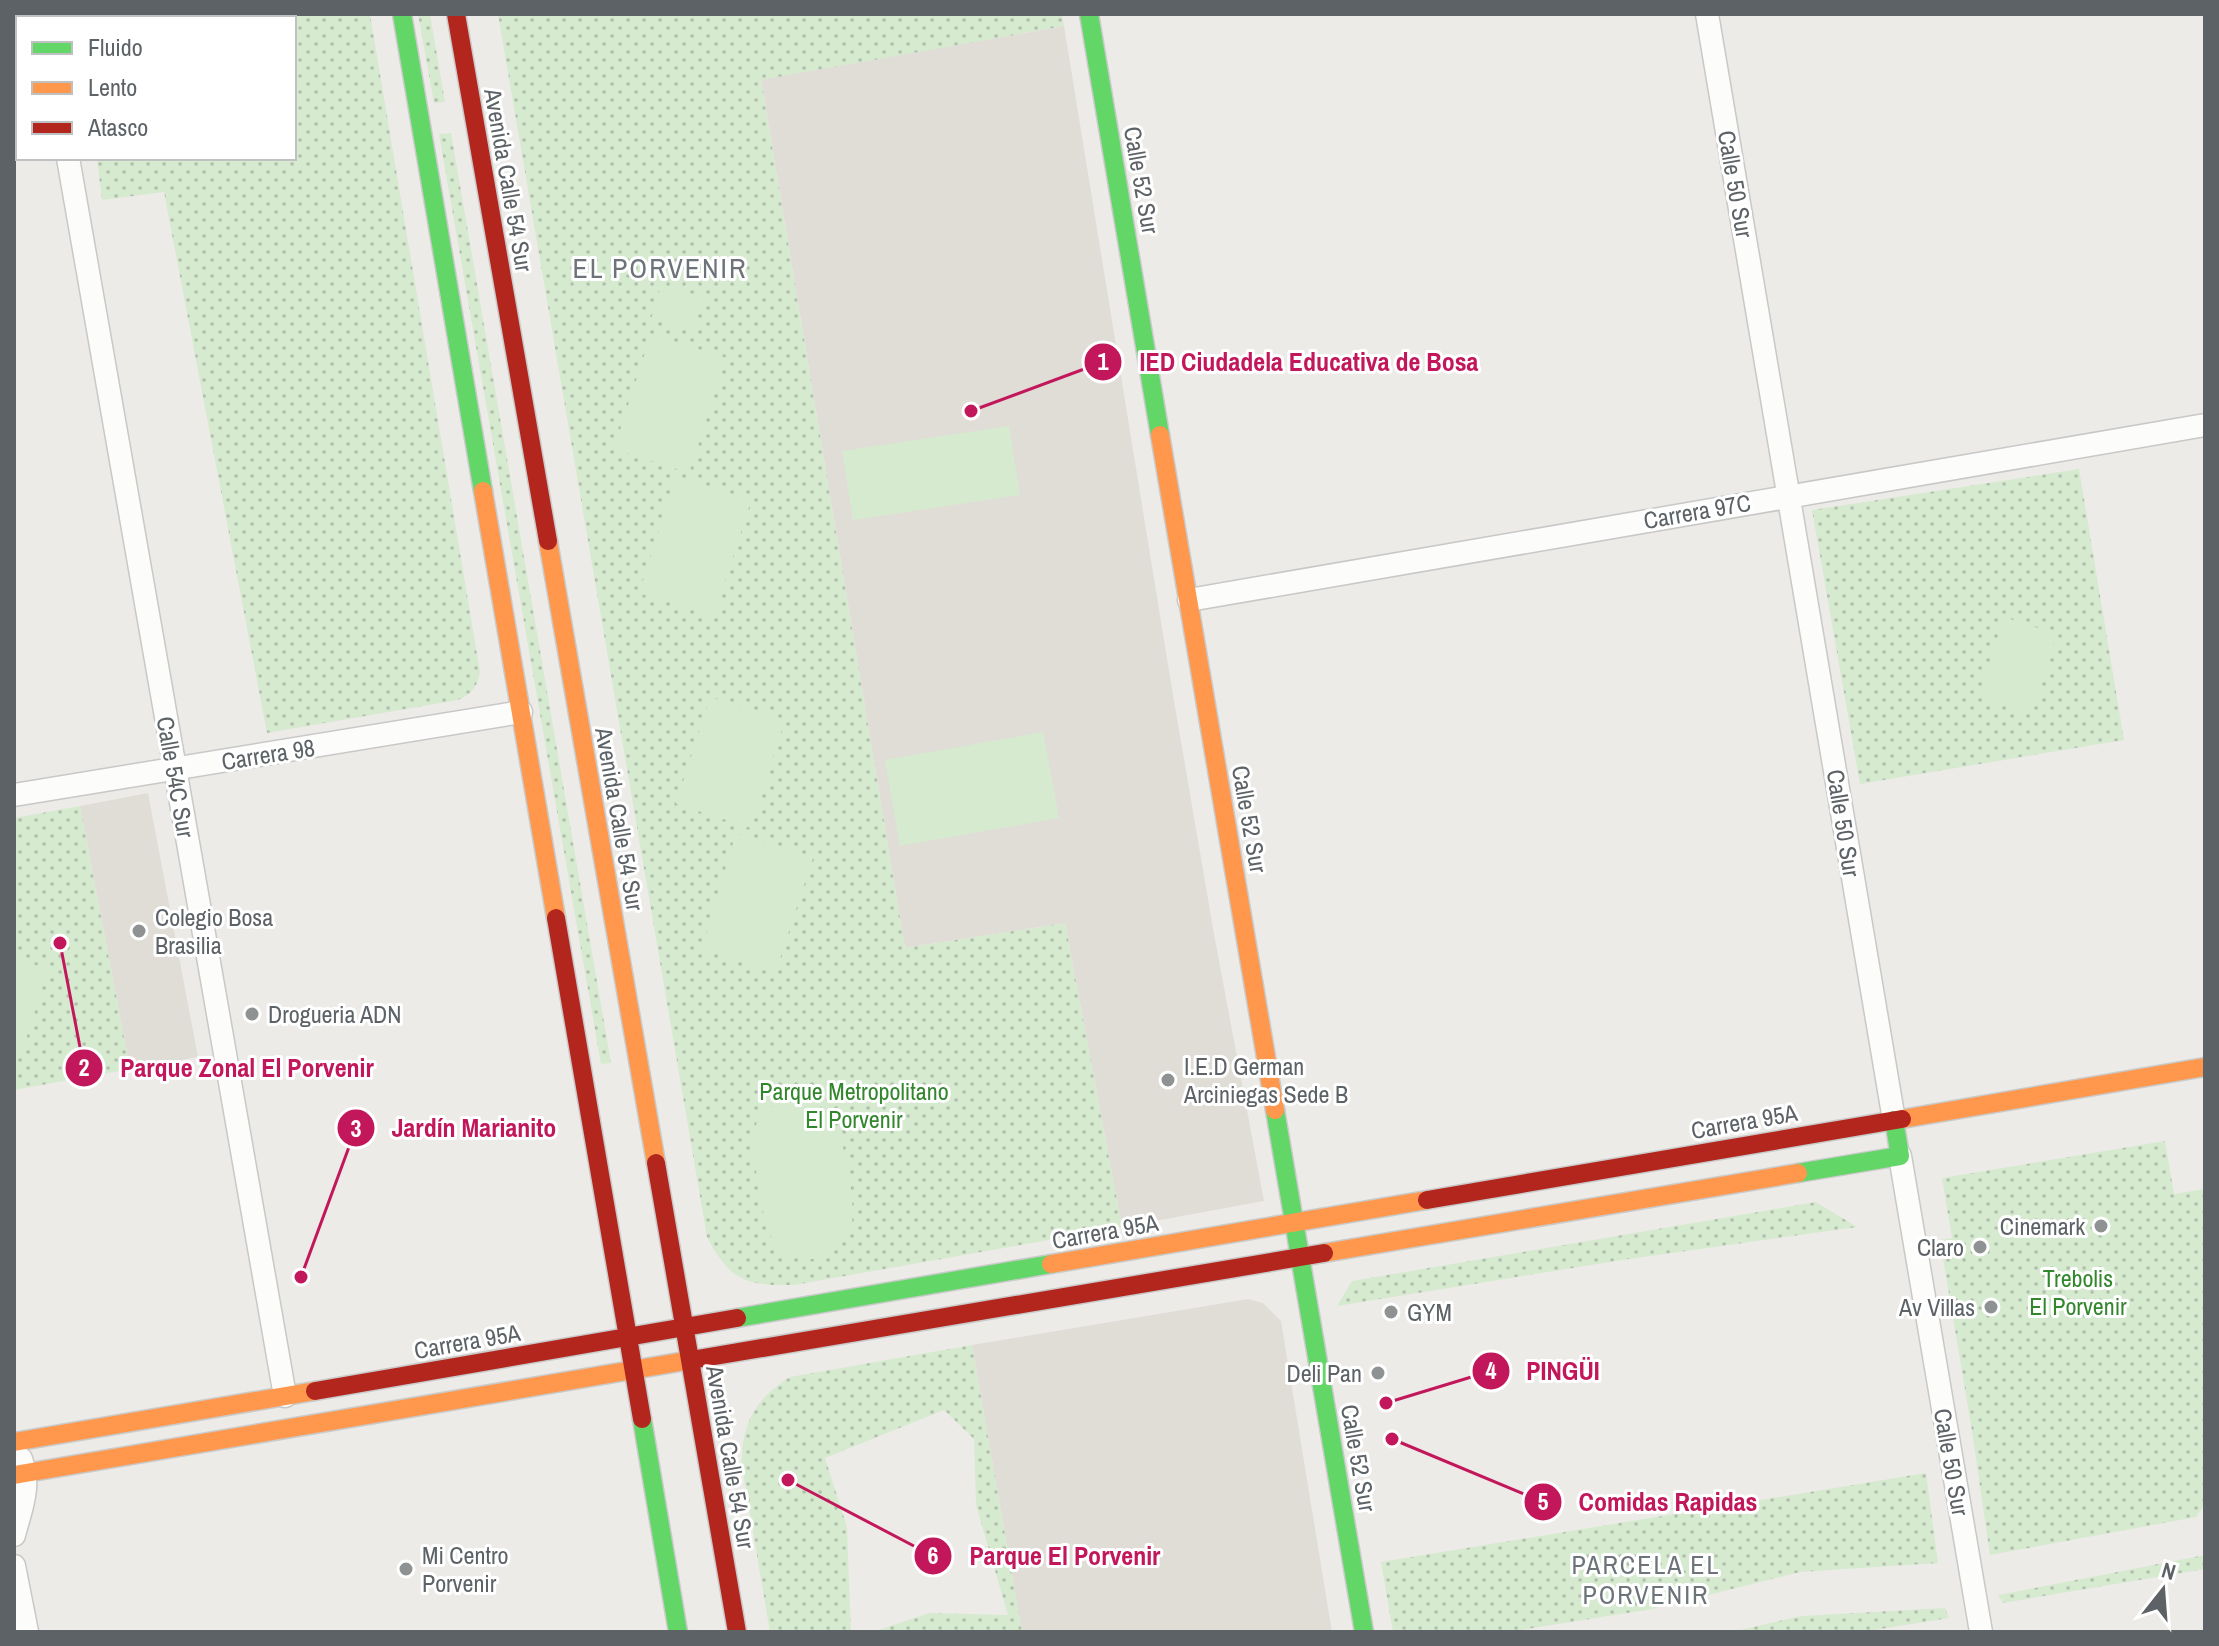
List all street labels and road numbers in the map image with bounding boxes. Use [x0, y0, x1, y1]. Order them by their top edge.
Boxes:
street label: Avenida Calle 54 Sur [477, 85, 541, 275]
street label: Calle 52 Sur [1117, 124, 1167, 237]
street label: Calle 50 Sur [1711, 128, 1761, 241]
street label: Carrera 97C [1641, 486, 1753, 536]
street label: Calle 54C Sur [150, 714, 202, 841]
street label: Avenida Calle 54 Sur [588, 724, 652, 914]
street label: Carrera 98 [219, 731, 317, 777]
street label: Calle 52 Sur [1225, 763, 1275, 876]
street label: Calle 50 Sur [1820, 767, 1868, 879]
street label: Carrera 95A [1688, 1096, 1800, 1146]
street label: Carrera 95A [1049, 1206, 1161, 1256]
street label: Carrera 95A [411, 1316, 523, 1366]
street label: Avenida Calle 54 Sur [699, 1362, 763, 1552]
street label: Calle 52 Sur [1334, 1402, 1384, 1515]
street label: Calle 50 Sur [1927, 1406, 1977, 1519]

